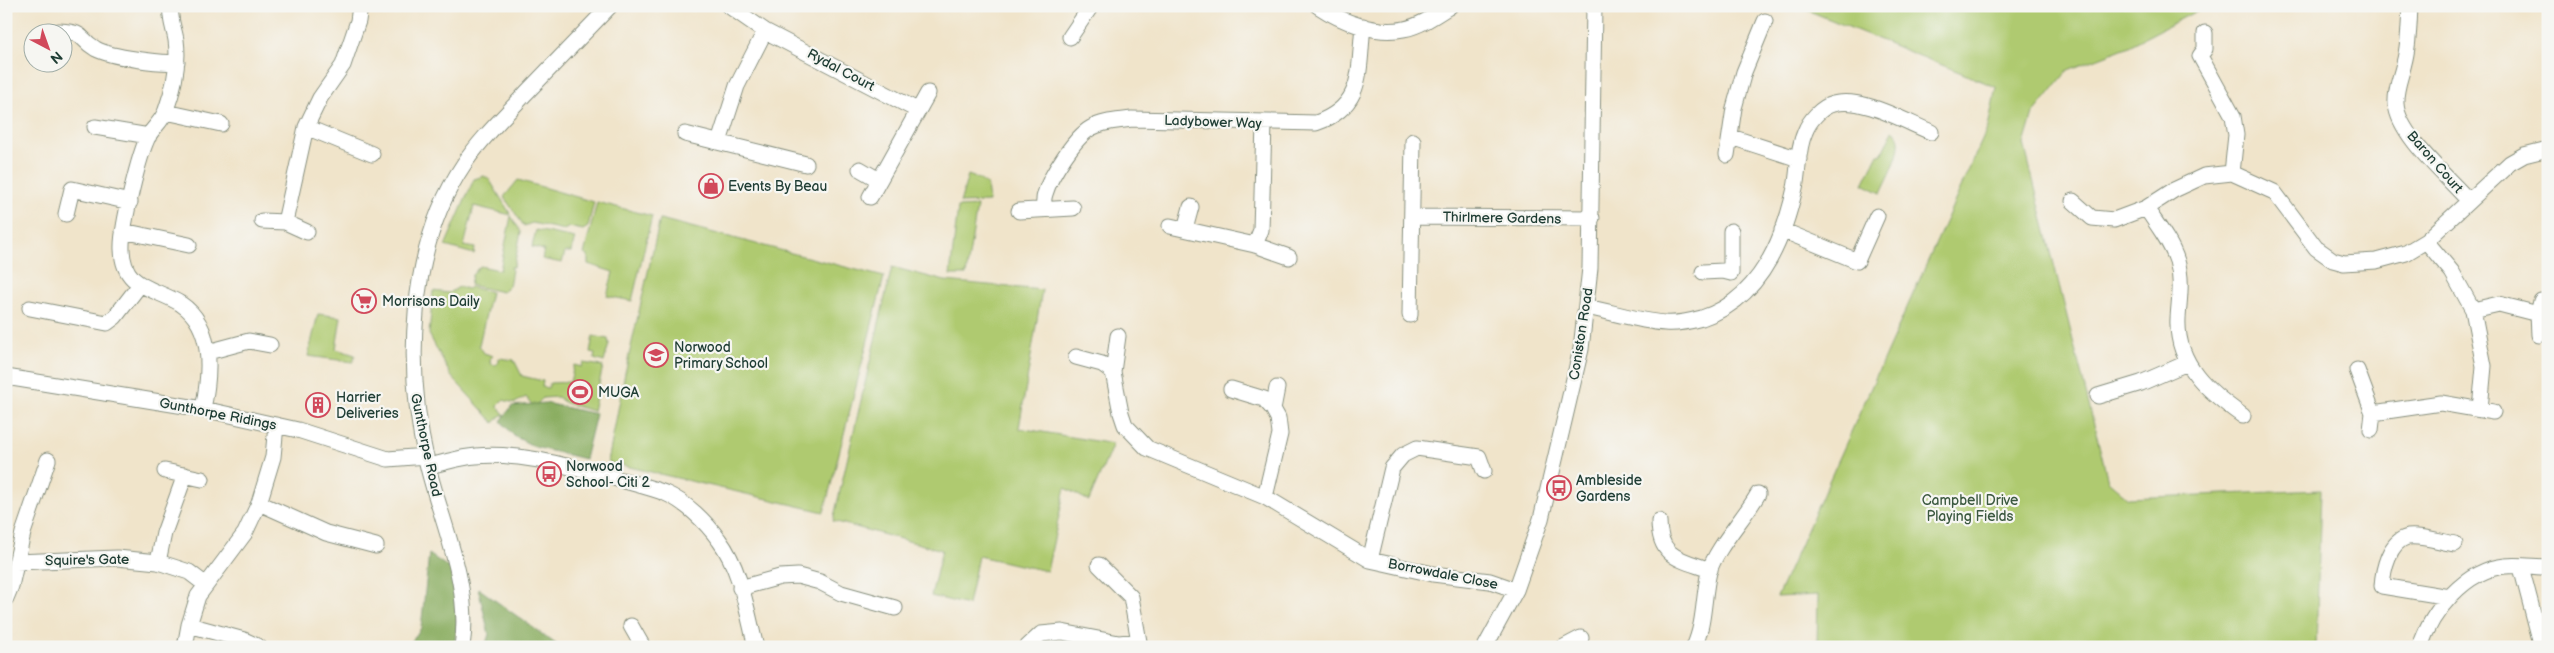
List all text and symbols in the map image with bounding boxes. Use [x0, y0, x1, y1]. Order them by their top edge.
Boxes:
north arrow [22, 22, 72, 72]
street label: Rydal Court [804, 45, 878, 95]
text: N [47, 48, 66, 67]
street label: Ladybower Way [1164, 112, 1263, 132]
street label: Baron Court [2403, 127, 2467, 197]
shop icon: Events By Beau [698, 173, 724, 199]
place label: Events By Beau [728, 178, 827, 195]
street label: Thirlmere Gardens [1443, 208, 1561, 228]
street label: Coniston Road [1565, 287, 1597, 381]
supermarket icon: Morrisons Daily [351, 288, 377, 314]
place label: Morrisons Daily [382, 293, 480, 310]
place label: Norwood Primary School [674, 339, 768, 372]
school or university icon: Norwood Primary School [643, 342, 669, 368]
sports icon: MUGA [567, 379, 593, 405]
place label: MUGA [598, 384, 640, 401]
place label: Harrier Deliveries [336, 389, 399, 422]
building icon: Harrier Deliveries [305, 392, 331, 418]
street label: Gunthorpe Road [407, 392, 445, 498]
street label: Gunthorpe Ridings [158, 394, 278, 434]
place label: Norwood School- Citi 2 [566, 458, 651, 491]
bus stop icon: Norwood School- Citi 2 [536, 461, 562, 487]
place label: Ambleside Gardens [1576, 472, 1642, 505]
bus stop icon: Ambleside Gardens [1546, 475, 1572, 501]
park label: Campbell Drive Playing Fields [1922, 492, 2018, 525]
street label: Squire's Gate [45, 551, 129, 569]
street label: Borrowdale Close [1387, 555, 1499, 593]

